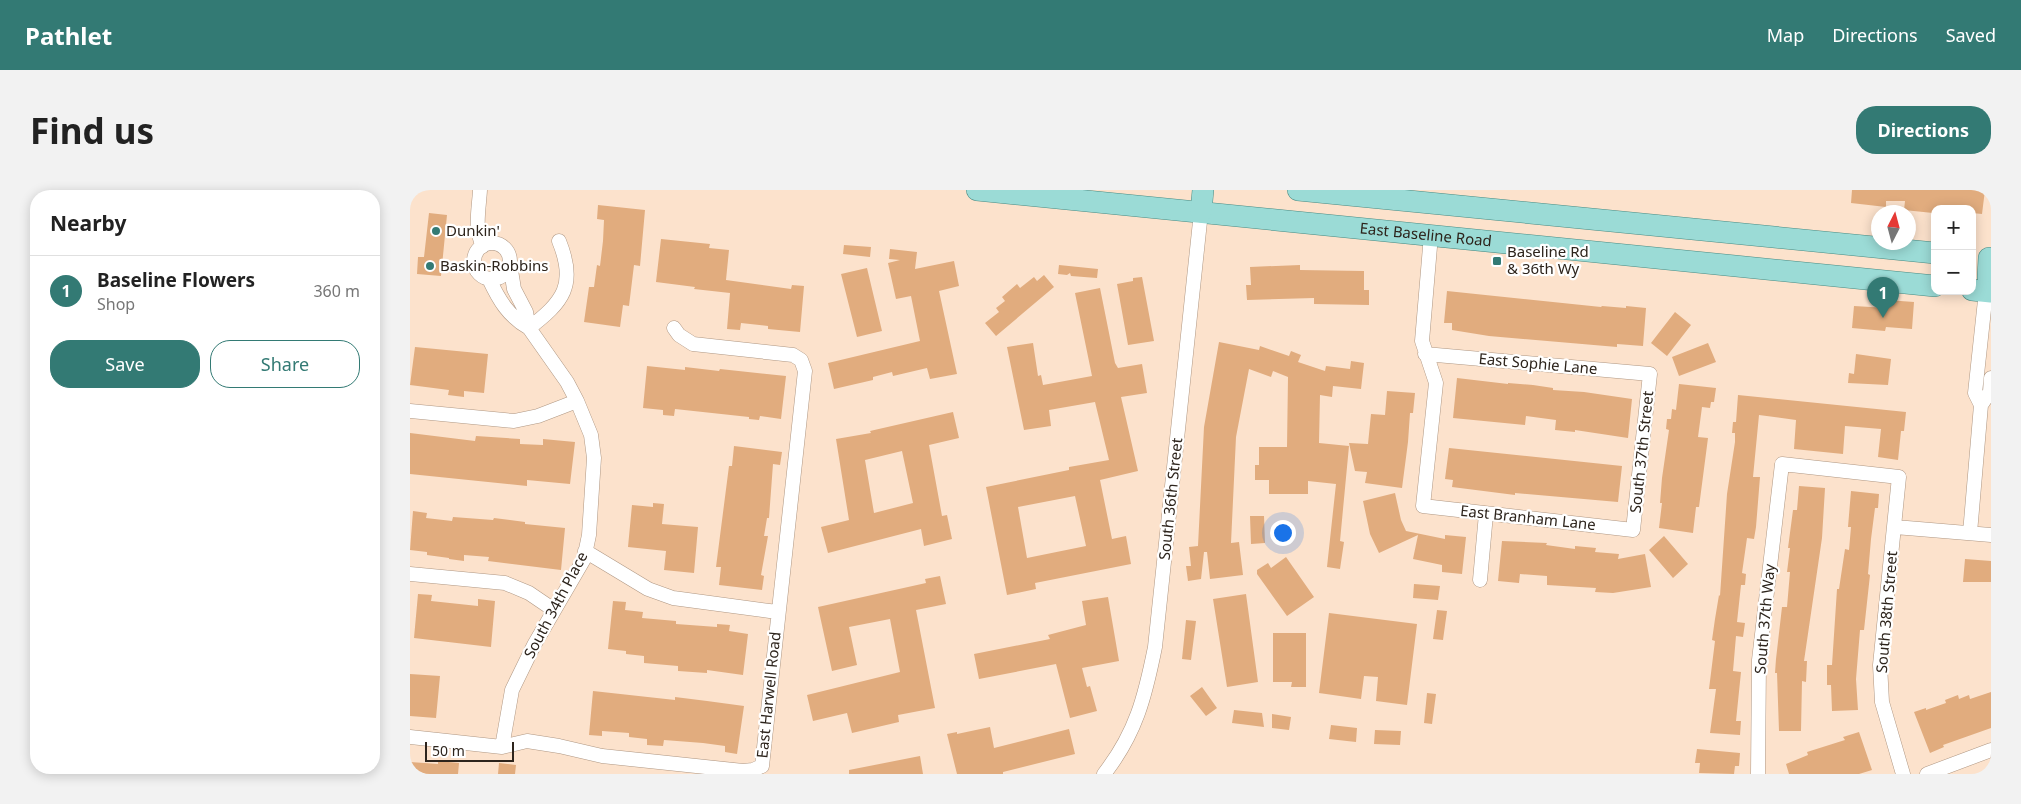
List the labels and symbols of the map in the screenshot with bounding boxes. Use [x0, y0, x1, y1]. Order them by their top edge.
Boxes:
north arrow [1871, 205, 1916, 250]
street label: East Baseline Road [1359, 217, 1493, 251]
place label: Dunkin' [446, 220, 500, 240]
marker: Dunkin' [430, 225, 442, 237]
place label: Baseline Rd & 36th Wy [1507, 241, 1589, 278]
place label: Baskin-Robbins [440, 255, 549, 275]
marker: Baseline Rd & 36th Wy [1491, 255, 1503, 267]
marker: Baskin-Robbins [424, 260, 436, 272]
pin: 1 [1867, 277, 1899, 318]
street label: East Sophie Lane [1478, 348, 1598, 378]
street label: South 37th Street [1625, 389, 1657, 514]
street label: South 36th Street [1154, 436, 1186, 561]
street label: East Branham Lane [1459, 500, 1597, 534]
your location [1270, 520, 1296, 546]
street label: South 34th Place [519, 548, 592, 661]
street label: South 38th Street [1871, 549, 1901, 674]
street label: South 37th Way [1749, 563, 1779, 675]
street label: East Harwell Road [751, 631, 785, 759]
scale bar [425, 739, 514, 762]

